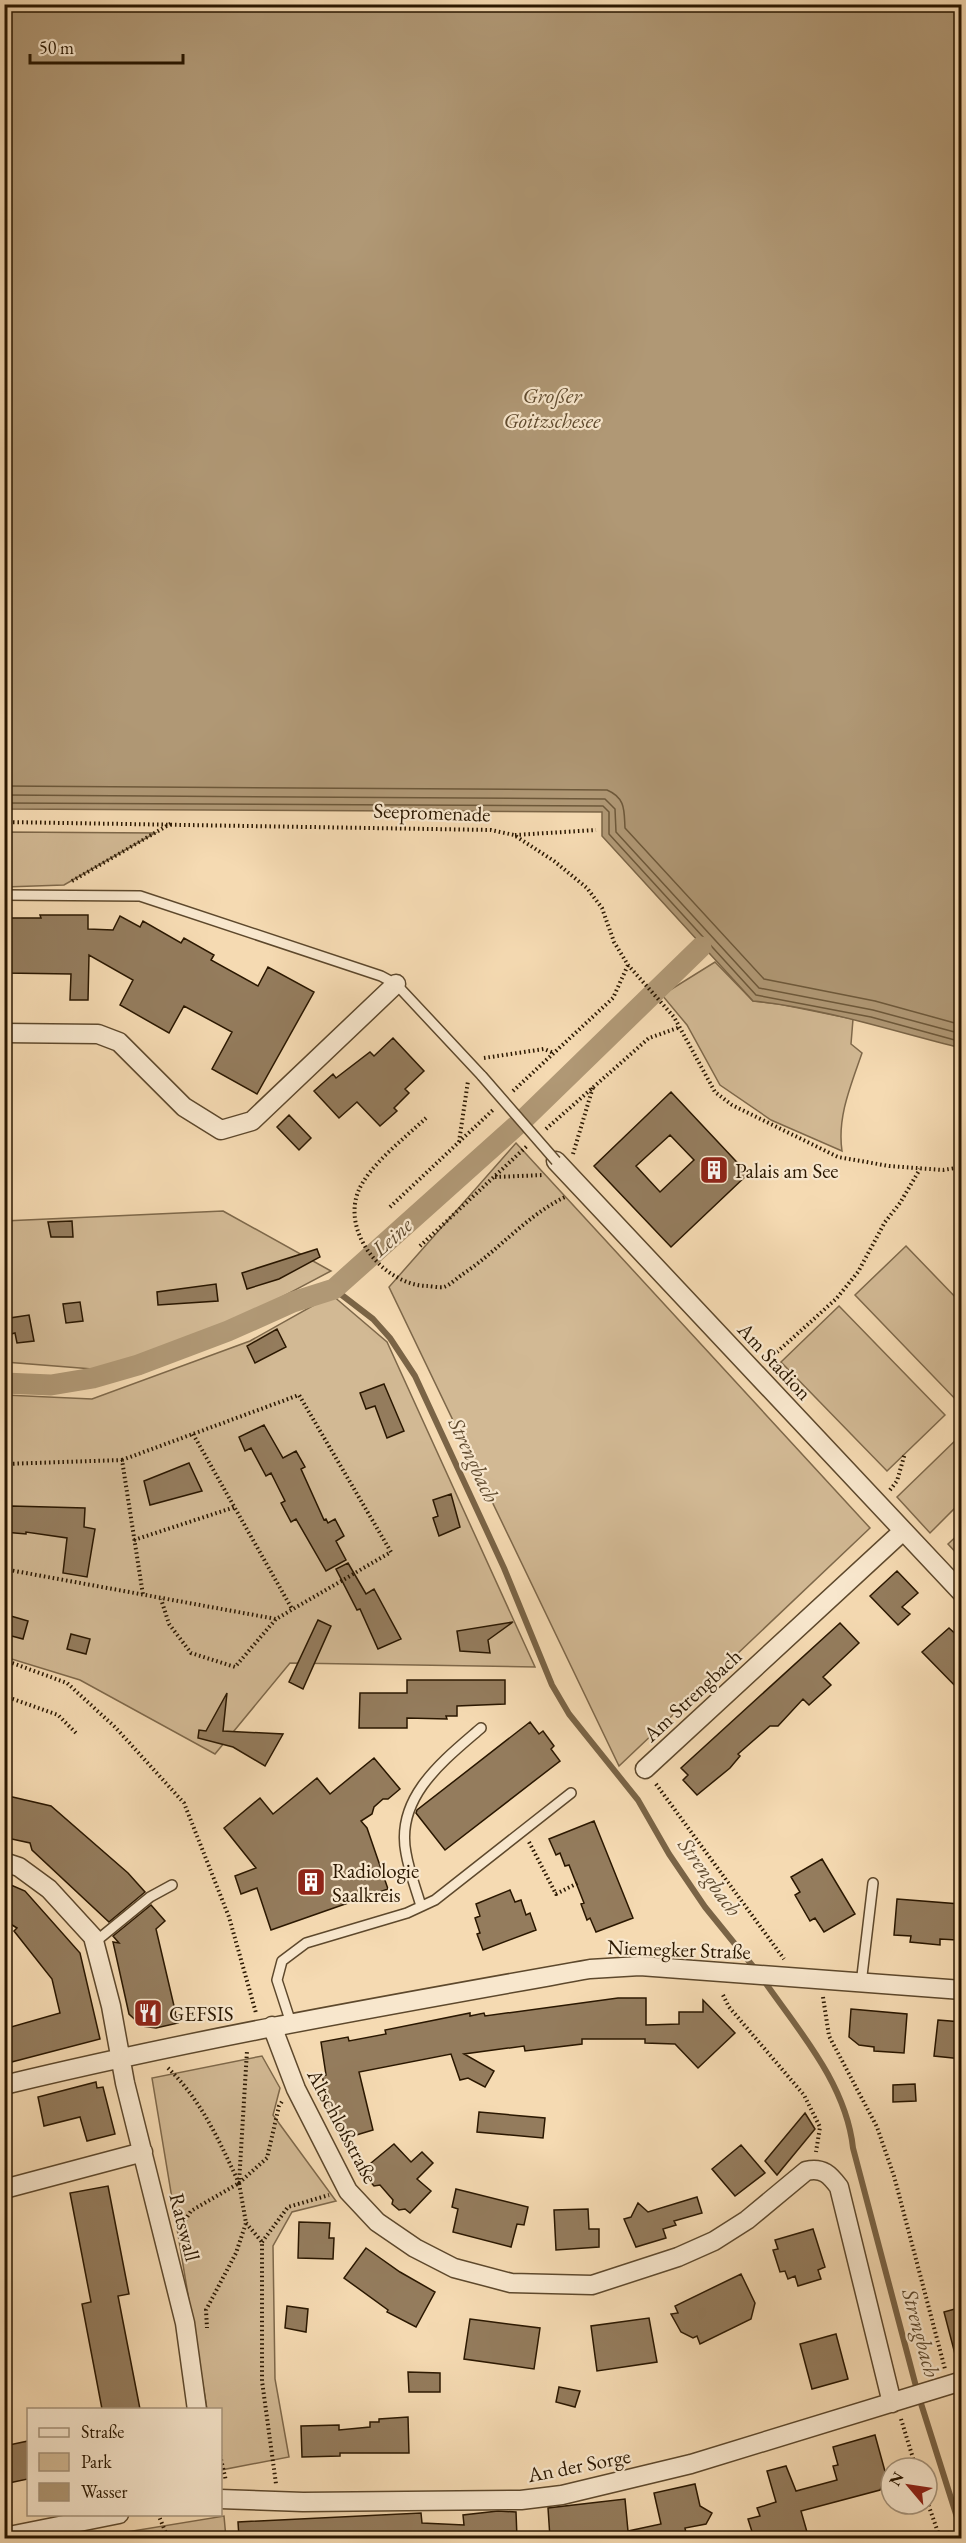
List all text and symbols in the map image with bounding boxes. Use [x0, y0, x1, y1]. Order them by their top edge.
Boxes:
scale bar [30, 27, 183, 65]
text: 50 m [39, 36, 74, 59]
water label: Großer Goitzschesee [503, 381, 601, 435]
street label: Seepromenade [373, 796, 491, 828]
building icon: Palais am See [698, 1154, 730, 1186]
place label: Palais am See [735, 1157, 838, 1184]
water label: Leine [365, 1211, 419, 1264]
street label: Am Stadion [731, 1316, 818, 1406]
water label: Strengbach [441, 1412, 506, 1507]
street label: Am Strengbach [636, 1642, 747, 1748]
water label: Strengbach [671, 1831, 749, 1922]
place label: Radiologie Saalkreis [332, 1857, 419, 1908]
building icon: Radiologie Saalkreis [295, 1866, 327, 1898]
street label: Niemegker Straße [607, 1933, 751, 1965]
restaurant icon: GEFSIS [132, 1997, 164, 2029]
place label: GEFSIS [169, 2000, 234, 2027]
street label: Altschloßstraße [301, 2063, 384, 2188]
street label: Ratswall [164, 2190, 206, 2264]
water label: Strengbach [895, 2285, 947, 2381]
legend [27, 2408, 222, 2516]
text: Straße [81, 2420, 124, 2443]
street label: An der Sorge [524, 2442, 633, 2488]
text: Park [81, 2450, 112, 2473]
north arrow [879, 2456, 939, 2516]
text: N [884, 2468, 909, 2490]
text: Wasser [81, 2480, 128, 2503]

